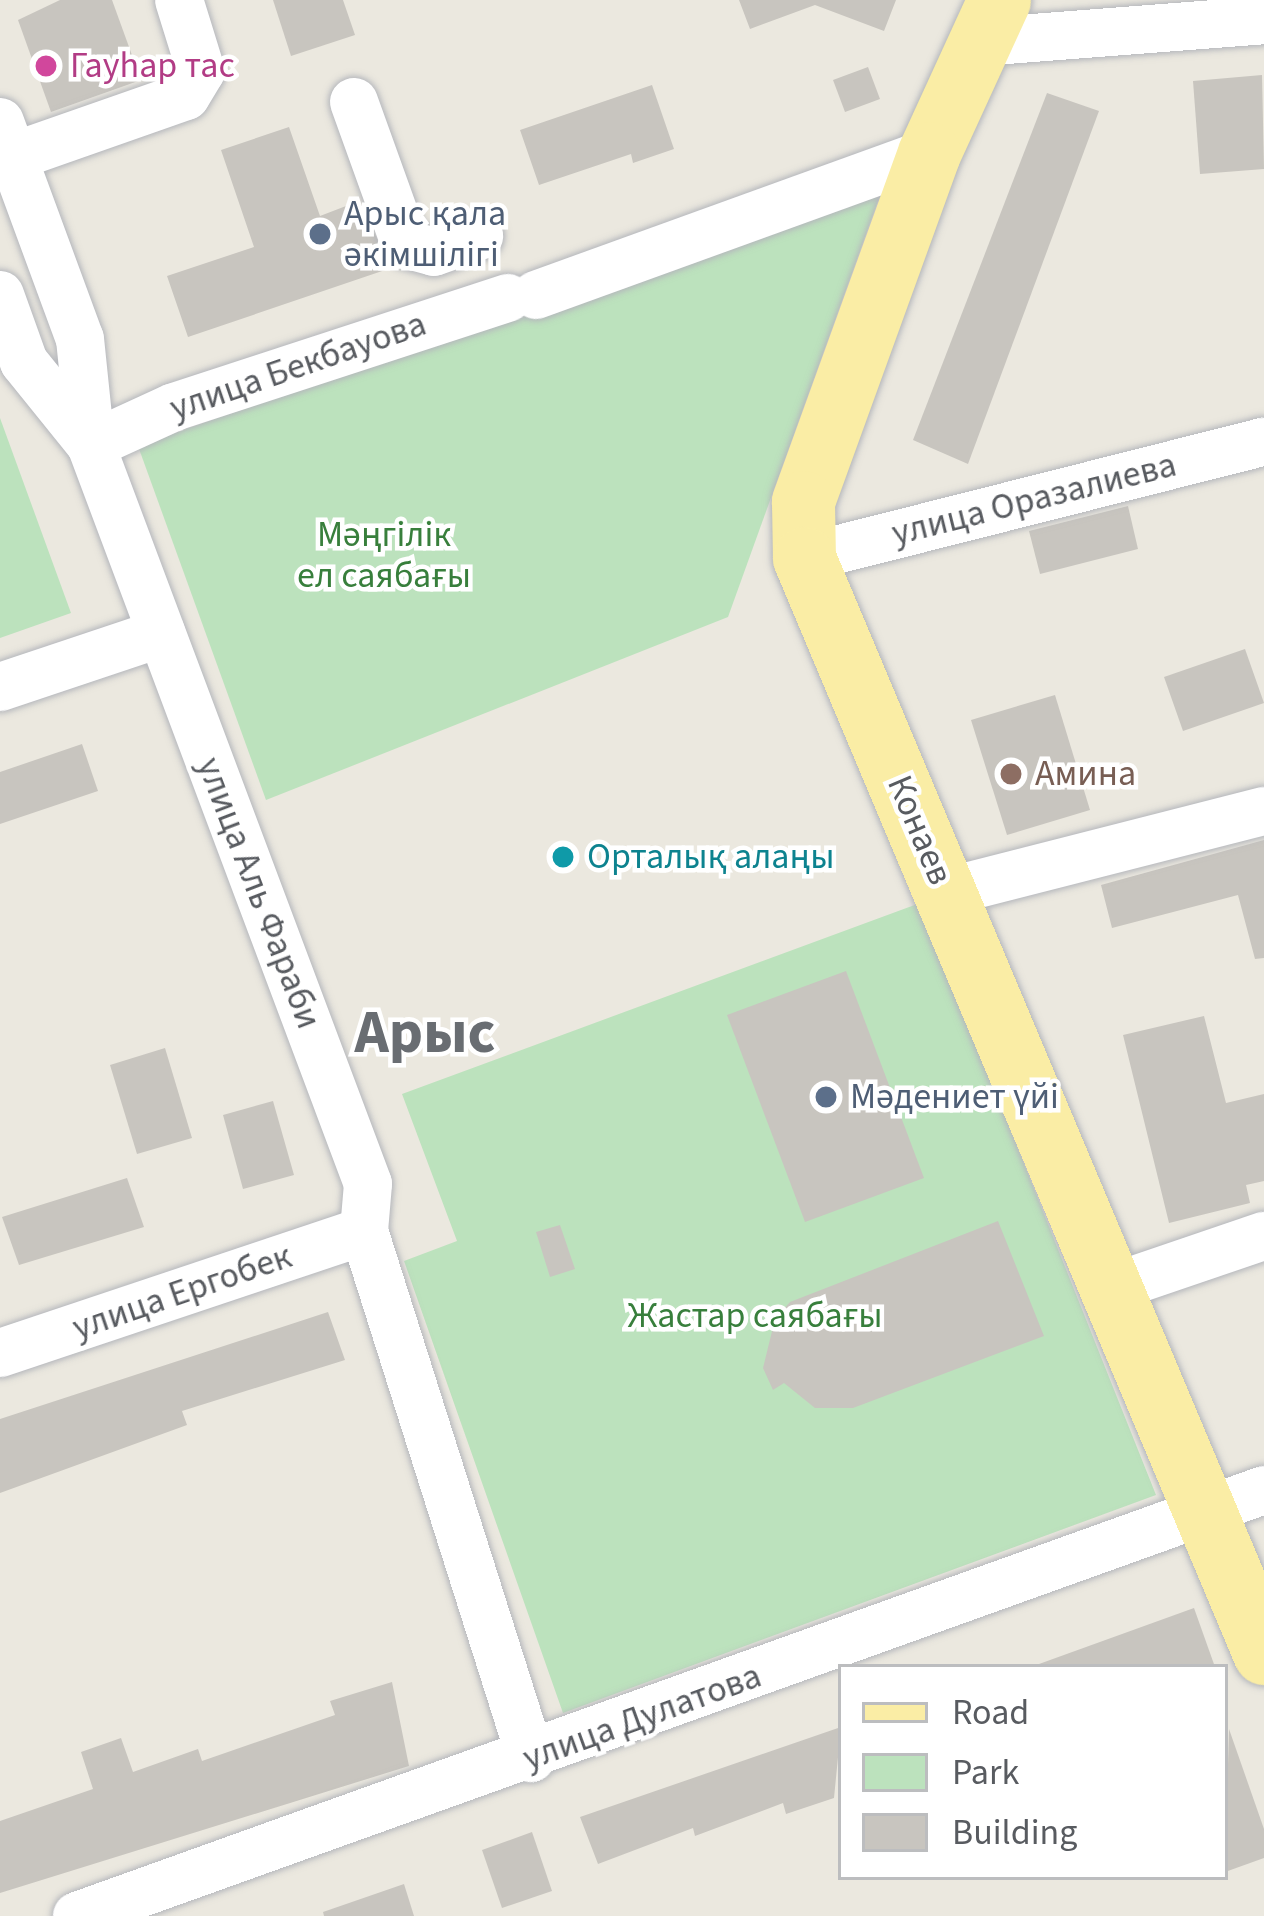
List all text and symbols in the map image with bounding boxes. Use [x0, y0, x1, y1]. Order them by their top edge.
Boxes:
place label: Гауһар тас [70, 44, 235, 88]
marker: Гауһар тас [33, 53, 59, 79]
place label: Арыс қала әкімшілігі [344, 191, 506, 276]
marker: Арыс қала әкімшілігі [307, 221, 333, 247]
street label: улица Бекбауова [164, 302, 432, 430]
street label: улица Оразалиева [887, 443, 1181, 555]
park label: Мәңгілік ел саябағы [297, 512, 471, 597]
street label: улица Аль Фараби [187, 751, 331, 1035]
place label: Амина [1035, 752, 1136, 796]
marker: Амина [998, 761, 1024, 787]
street label: Конаев [878, 769, 962, 891]
place label: Орталық алаңы [587, 835, 834, 879]
marker: Орталық алаңы [550, 844, 576, 870]
district label: Арыс [354, 997, 496, 1069]
place label: Mәдениет үйі [850, 1075, 1059, 1119]
marker: Mәдениет үйі [813, 1084, 839, 1110]
street label: улица Ергобек [67, 1234, 297, 1350]
park label: Жастар саябағы [627, 1294, 883, 1338]
street label: улица Дулатова [517, 1654, 767, 1780]
legend [838, 1664, 1228, 1880]
text: Road [952, 1687, 1029, 1738]
text: Park [952, 1747, 1019, 1798]
text: Building [952, 1807, 1077, 1858]

